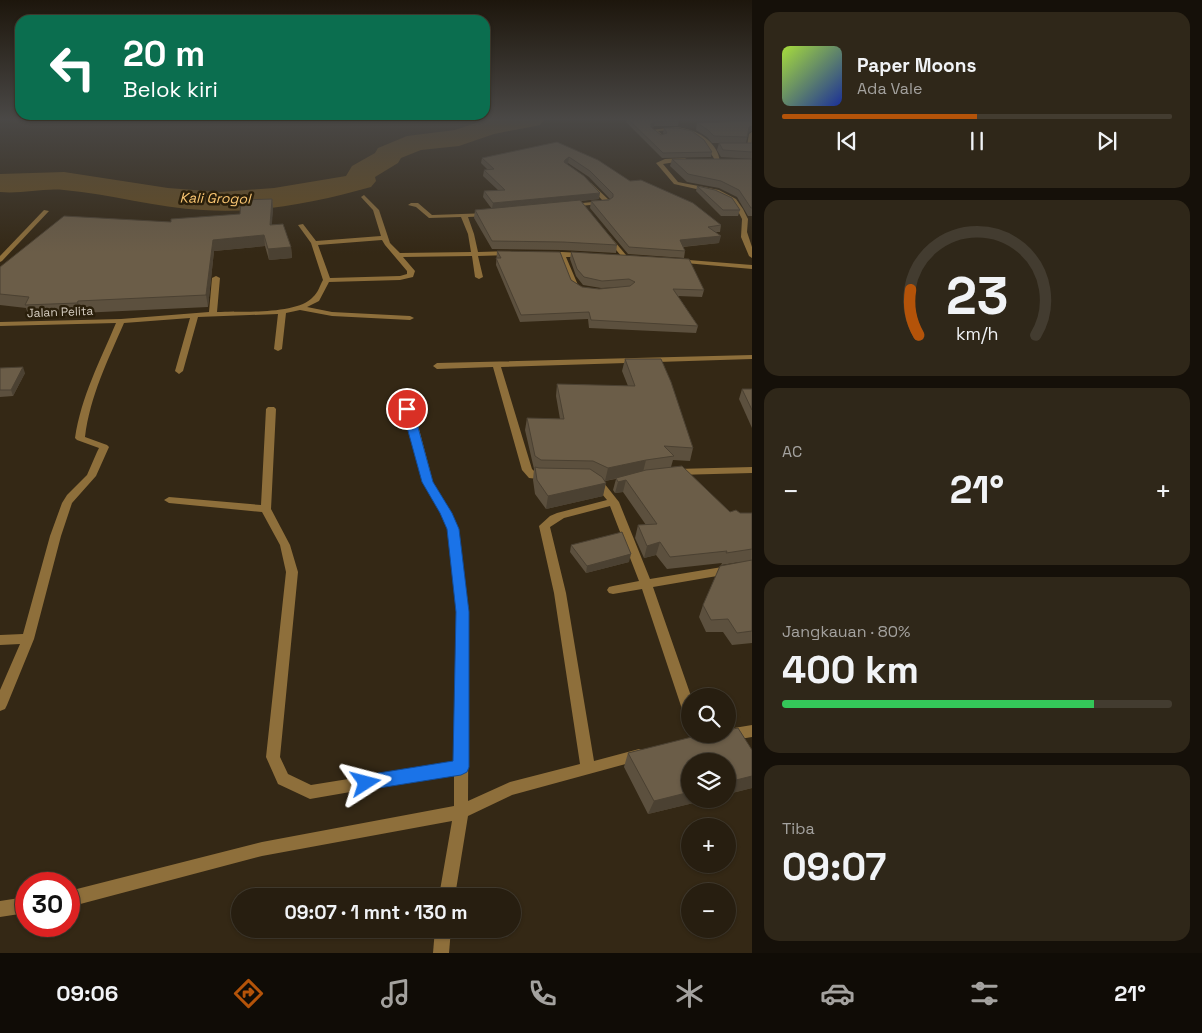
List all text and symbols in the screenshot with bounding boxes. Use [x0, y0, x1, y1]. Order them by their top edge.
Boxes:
text: 20 m [123, 32, 205, 76]
icon: left [40, 35, 105, 100]
text: Paper Moons [857, 53, 976, 78]
text: Belok kiri [123, 75, 218, 103]
text: Ada Vale [857, 78, 922, 99]
icon: previous [833, 127, 861, 155]
icon: pause [963, 127, 991, 155]
icon: next [1093, 127, 1121, 155]
water label: Kali Grogol [179, 188, 252, 208]
text: 23 [946, 263, 1008, 329]
street label: Jalan Pelita [27, 303, 94, 321]
text: km/h [956, 322, 998, 345]
pin [386, 388, 428, 430]
icon: arrive [393, 395, 421, 423]
text: AC [782, 441, 802, 462]
text: 21° [950, 466, 1004, 514]
text: − [782, 473, 799, 509]
text: + [1155, 473, 1172, 509]
text: Jangkauan · 80% [782, 621, 910, 642]
text: 400 km [782, 646, 919, 694]
map controls [681, 688, 736, 938]
button: search [681, 688, 736, 743]
button: layers [681, 753, 736, 808]
position arrow [339, 756, 391, 808]
button: + [681, 818, 736, 873]
text: Tiba [782, 818, 815, 839]
text: 09:07 [782, 843, 886, 891]
speed limit sign: 30 [15, 872, 80, 937]
button: − [681, 883, 736, 938]
text: 09:07 · 1 mnt · 130 m [284, 900, 468, 925]
icon: directions [231, 976, 266, 1011]
icon: music [378, 976, 413, 1011]
icon: phone [525, 976, 560, 1011]
icon: climate [672, 976, 707, 1011]
icon: car [820, 976, 855, 1011]
icon: filters [967, 976, 1002, 1011]
text: 09:06 [56, 979, 118, 1007]
text: 21° [1114, 979, 1146, 1007]

